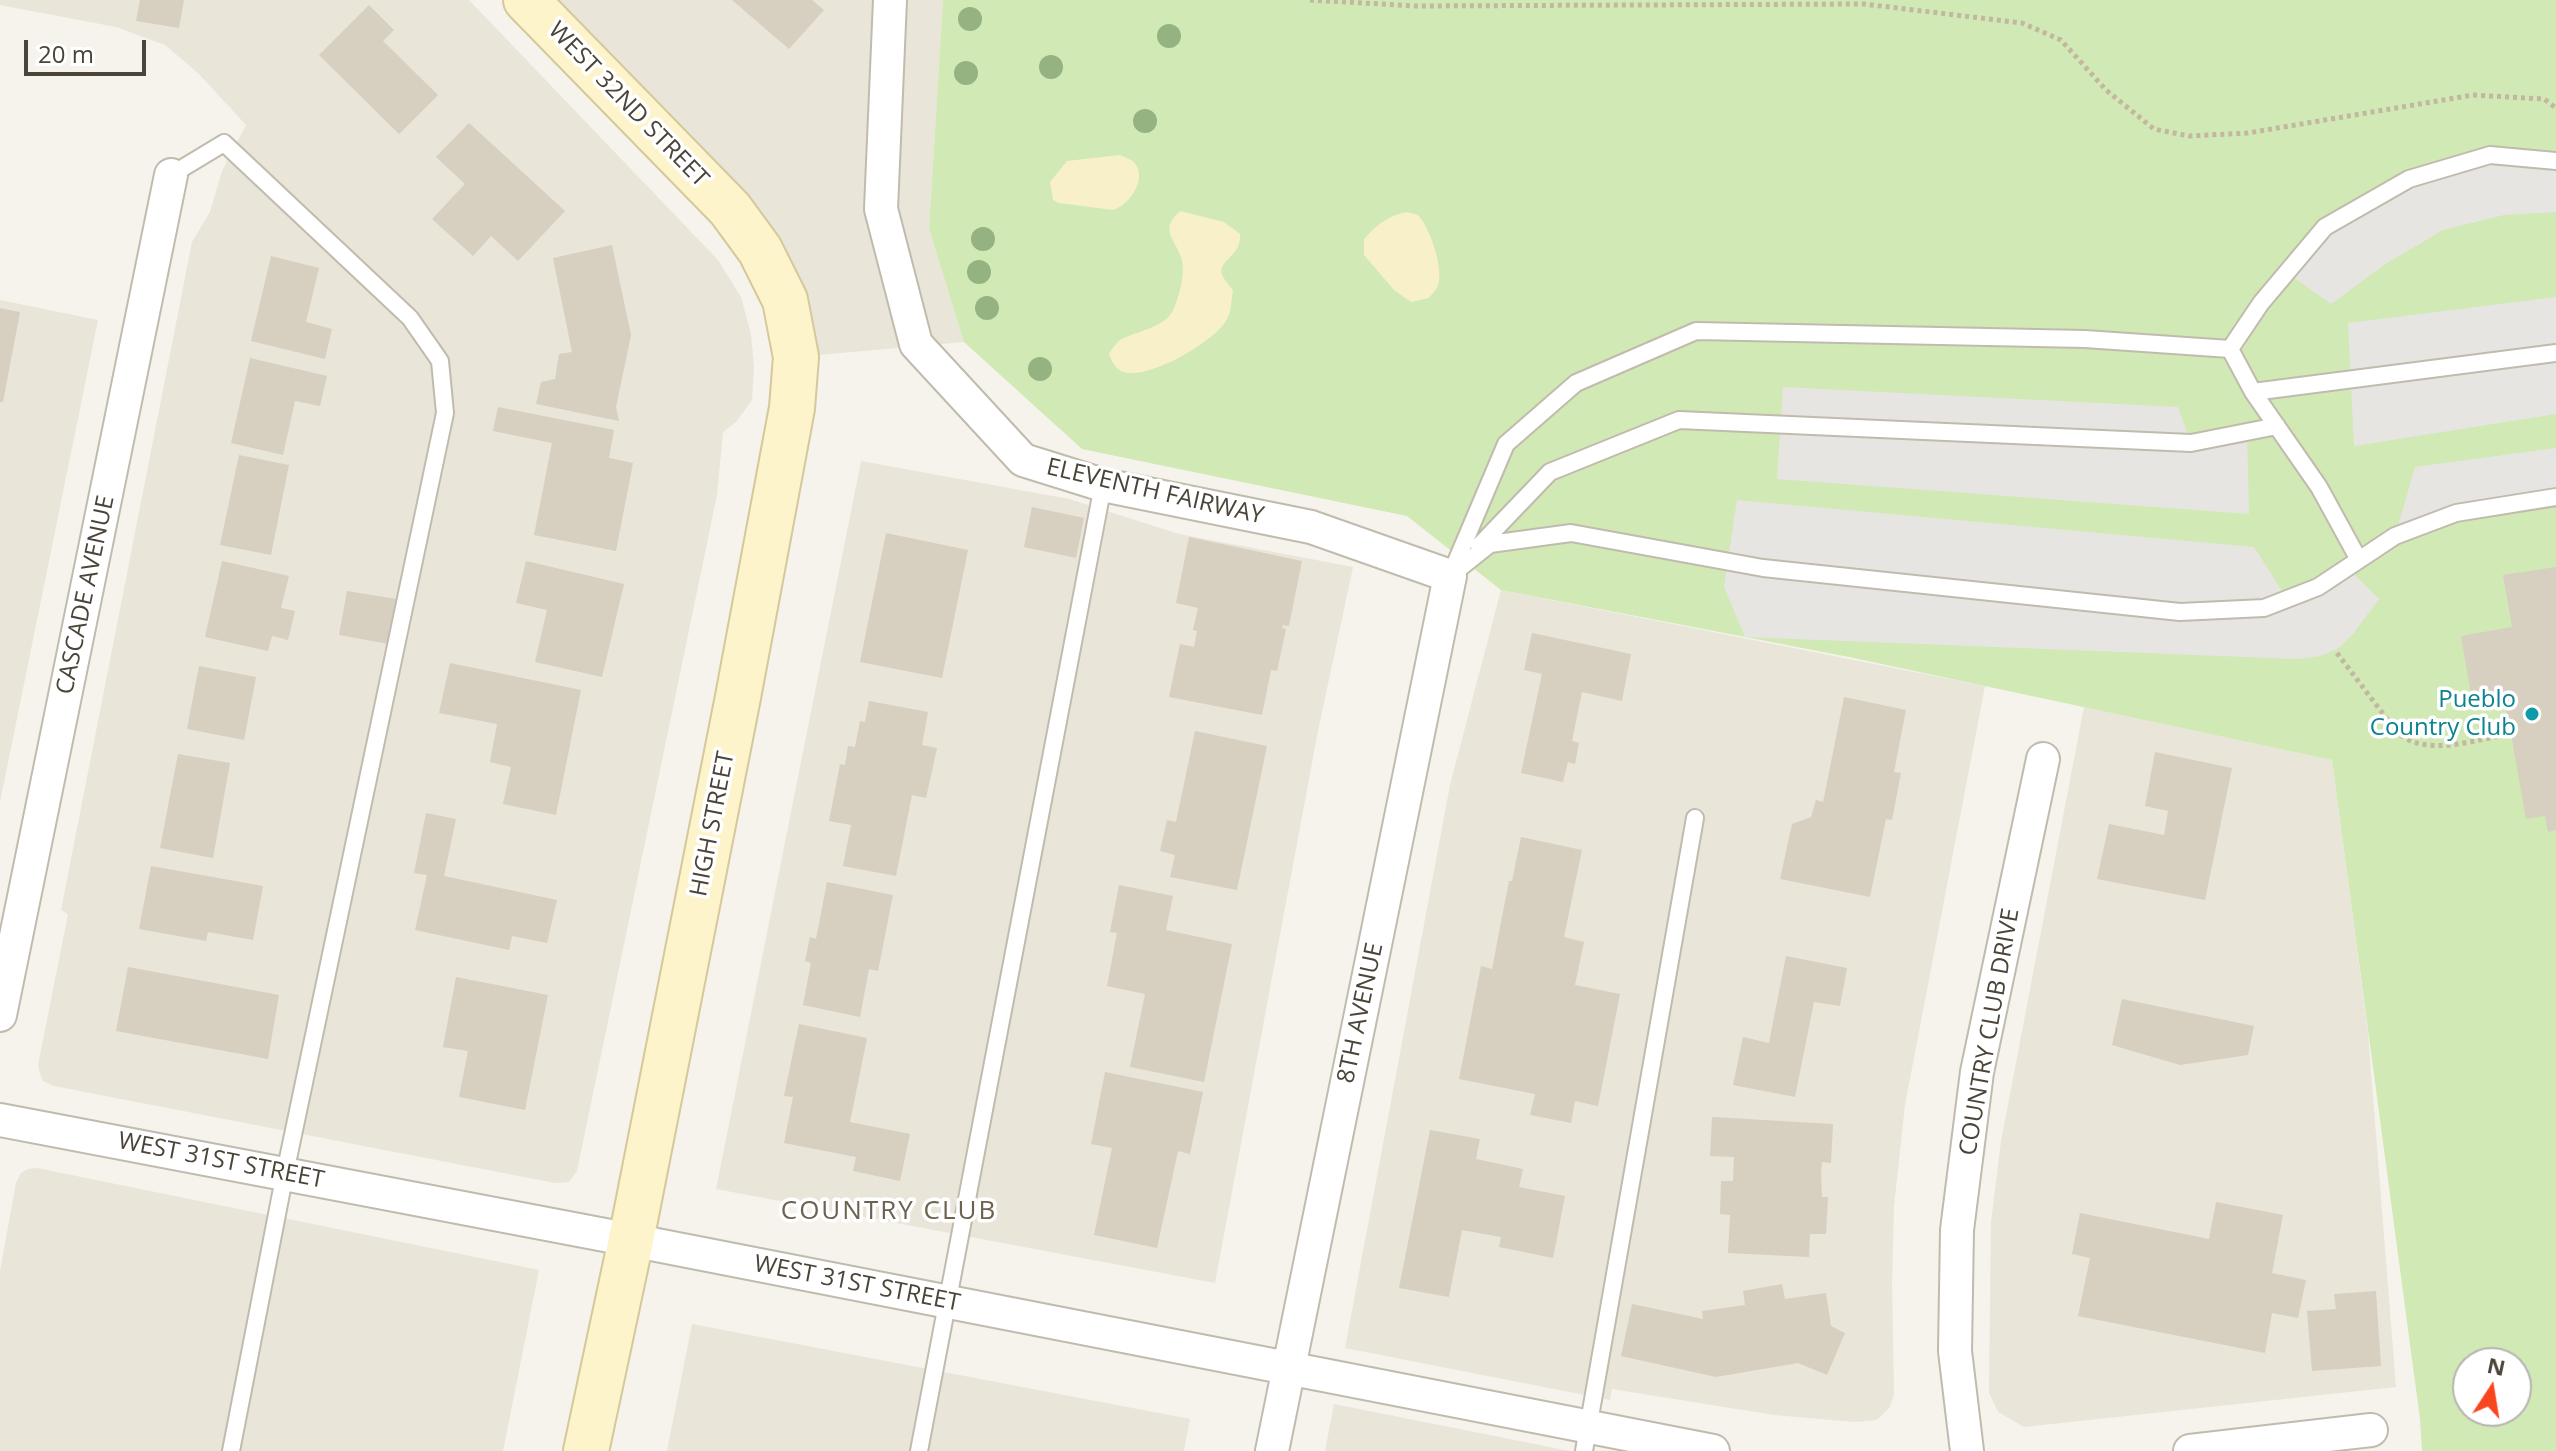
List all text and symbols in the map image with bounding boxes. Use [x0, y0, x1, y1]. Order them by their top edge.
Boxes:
street label: WEST 32ND STREET [542, 16, 714, 194]
scale bar [28, 24, 150, 74]
text: 20 m [38, 37, 94, 70]
street label: ELEVENTH FAIRWAY [1044, 453, 1266, 531]
street label: CASCADE AVENUE [51, 493, 121, 697]
place label: Pueblo Country Club [2370, 686, 2516, 742]
marker: Pueblo Country Club [2523, 705, 2541, 723]
street label: HIGH STREET [685, 749, 741, 899]
street label: COUNTRY CLUB DRIVE [1954, 906, 2026, 1158]
street label: 8TH AVENUE [1332, 940, 1390, 1086]
street label: WEST 31ST STREET [116, 1127, 326, 1195]
district label: COUNTRY CLUB [781, 1196, 997, 1228]
street label: WEST 31ST STREET [752, 1250, 962, 1318]
north arrow [2452, 1347, 2532, 1427]
text: N [2485, 1349, 2508, 1382]

